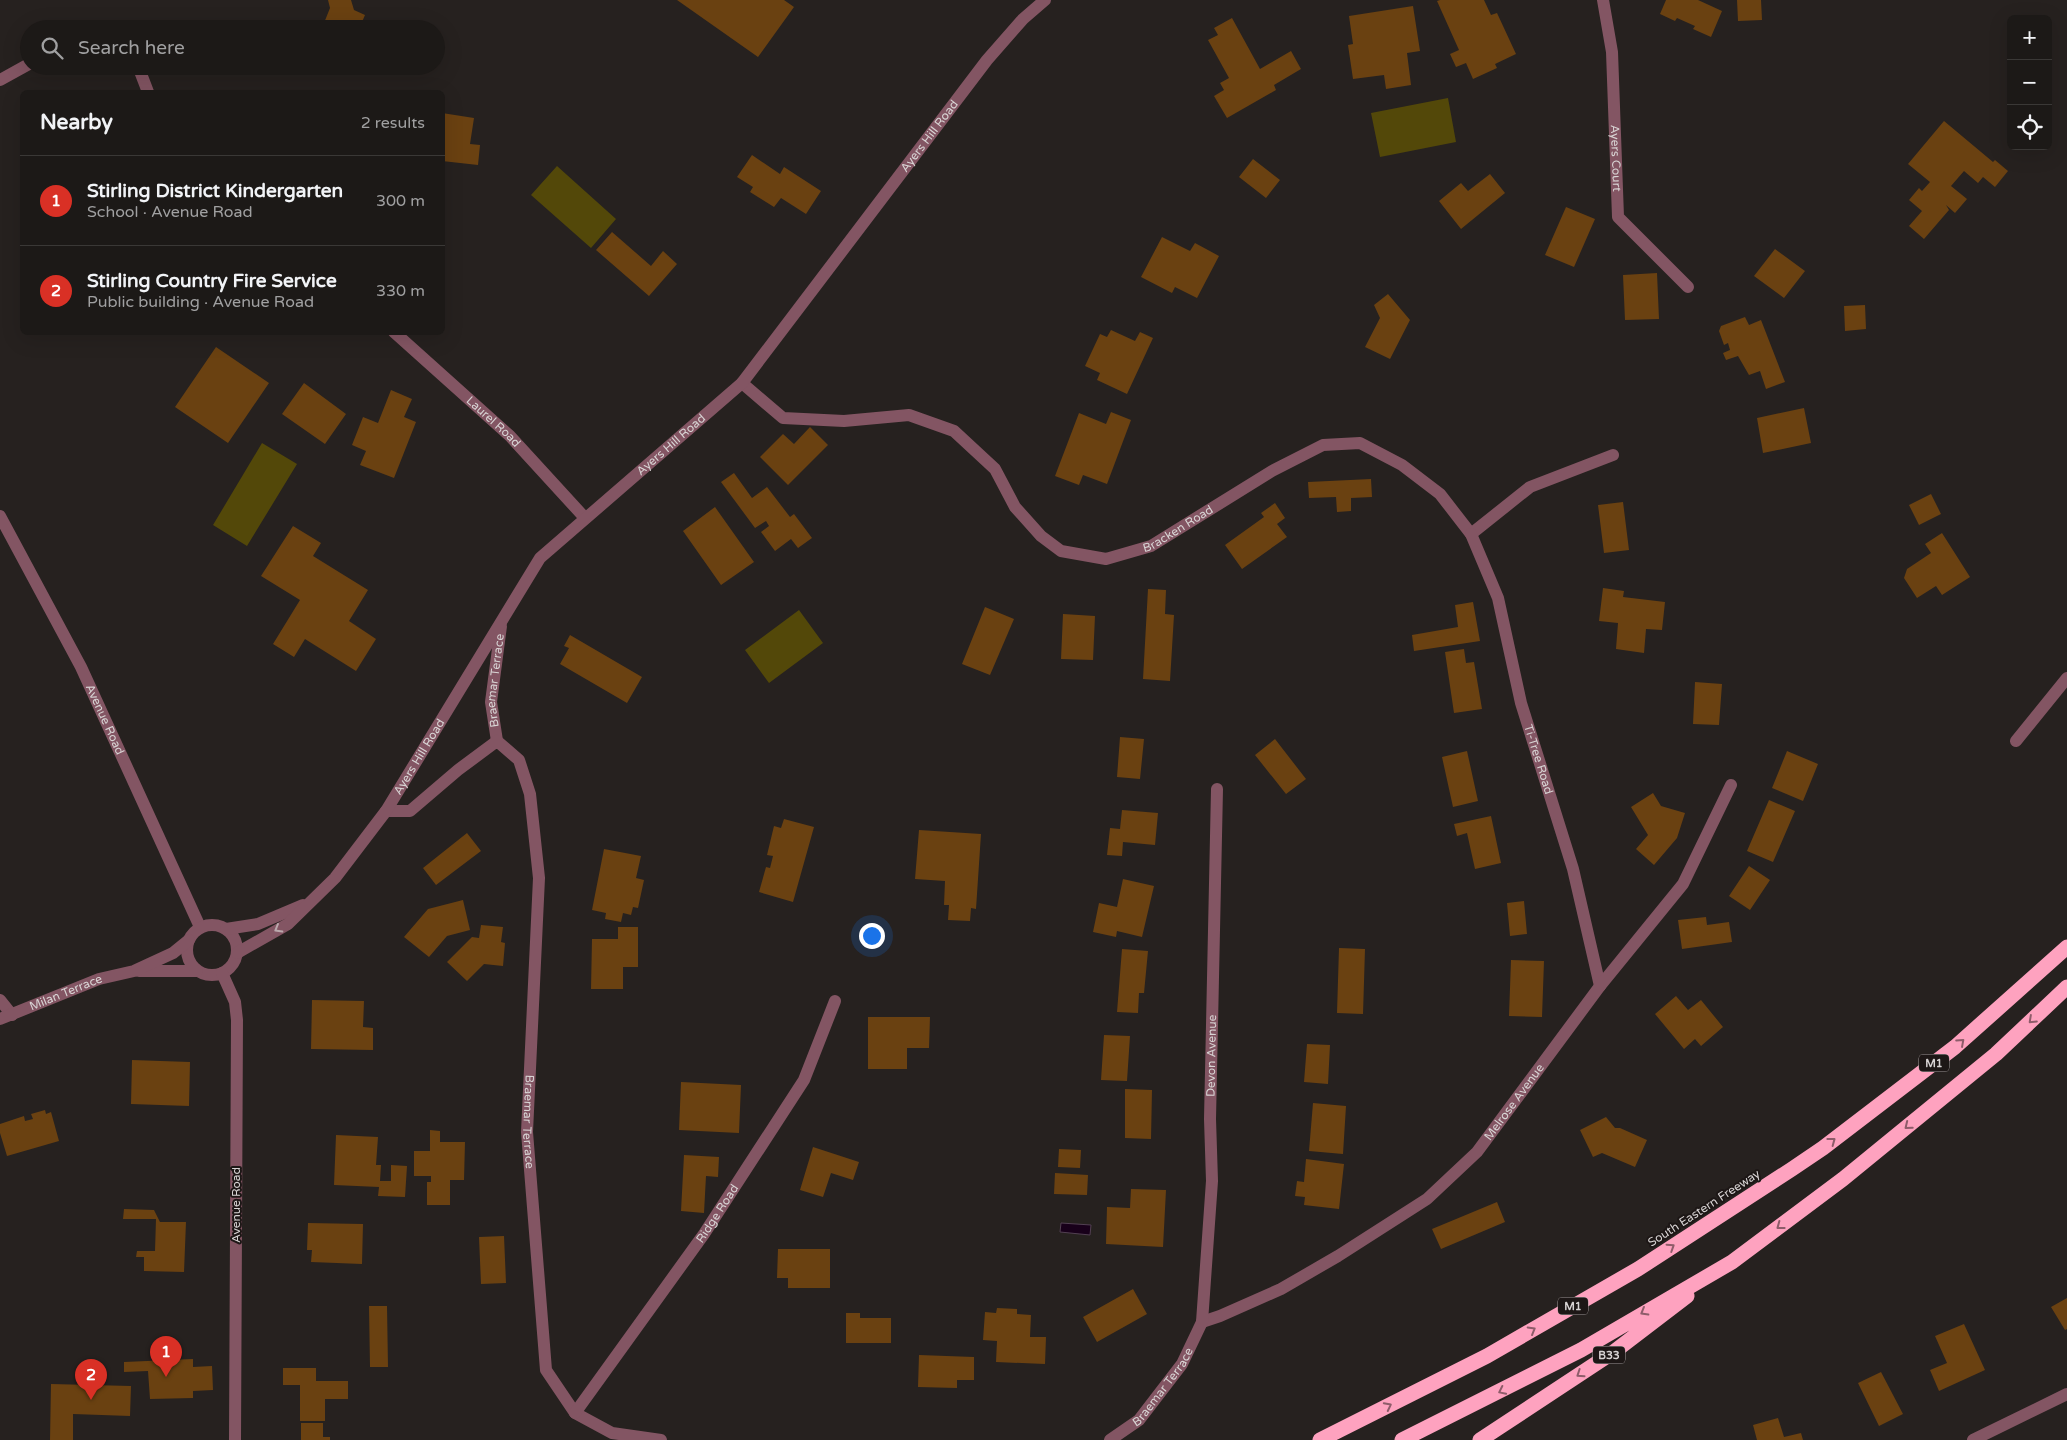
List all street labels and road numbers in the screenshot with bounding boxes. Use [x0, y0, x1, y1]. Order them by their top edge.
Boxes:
street label: Ayers Hill Road [898, 97, 961, 175]
street label: Ayers Court [1608, 124, 1624, 192]
street label: Laurel Road [464, 393, 524, 450]
street label: Ayers Hill Road [634, 411, 708, 478]
street label: Bracken Road [1141, 502, 1216, 555]
street label: Braemar Terrace [484, 633, 507, 728]
street label: Avenue Road [83, 682, 127, 757]
street label: Ayers Hill Road [390, 716, 447, 797]
street label: Ti-Tree Road [1521, 723, 1556, 796]
street label: Milan Terrace [27, 971, 104, 1013]
street label: Devon Avenue [1203, 1014, 1219, 1097]
road number: M1 [1919, 1054, 1949, 1072]
street label: Melrose Avenue [1481, 1061, 1547, 1143]
street label: Braemar Terrace [520, 1074, 537, 1170]
street label: South Eastern Freeway [1645, 1166, 1763, 1249]
street label: Avenue Road [229, 1167, 243, 1243]
street label: Ridge Road [693, 1182, 741, 1245]
road number: M1 [1558, 1298, 1588, 1314]
street label: Braemar Terrace [1130, 1345, 1196, 1429]
road number: B33 [1593, 1346, 1625, 1364]

